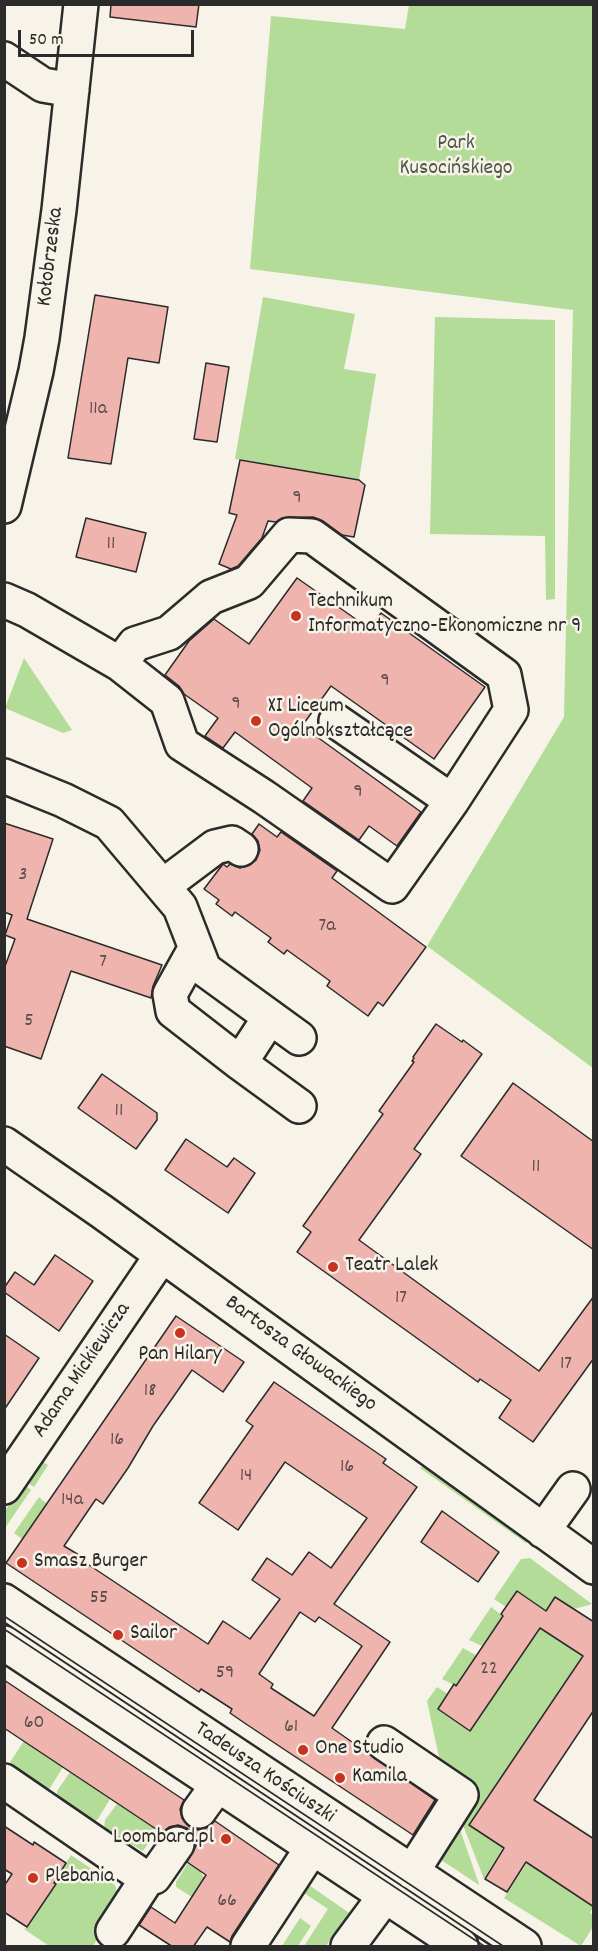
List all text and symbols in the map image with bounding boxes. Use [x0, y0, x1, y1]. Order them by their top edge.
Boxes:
scale bar [21, 18, 196, 56]
text: 50 m [29, 28, 64, 53]
park label: Park Kusocińskiego [399, 132, 513, 184]
street label: Kołobrzeska [33, 206, 71, 308]
house number: 11a [89, 398, 107, 422]
house number: 9 [292, 487, 302, 511]
house number: 11 [107, 533, 115, 557]
place label: Technikum Informatyczno-Ekonomiczne nr 9 [308, 590, 581, 642]
marker: Technikum Informatyczno-Ekonomiczne nr 9 [289, 609, 303, 623]
house number: 9 [380, 670, 390, 694]
house number: 9 [231, 693, 241, 717]
place label: XI Liceum Ogólnokształcące [268, 695, 413, 746]
marker: XI Liceum Ogólnokształcące [249, 714, 263, 728]
house number: 9 [353, 781, 363, 805]
house number: 3 [19, 864, 27, 888]
house number: 7a [318, 915, 336, 939]
house number: 7 [99, 951, 107, 975]
house number: 5 [24, 1010, 34, 1034]
house number: 11 [115, 1100, 123, 1124]
house number: 11 [532, 1156, 540, 1180]
place label: Teatr Lalek [345, 1254, 438, 1280]
marker: Teatr Lalek [326, 1260, 340, 1274]
house number: 17 [395, 1287, 407, 1311]
street label: Bartosza Głowackiego [219, 1291, 381, 1419]
street label: Adama Mickiewicza [28, 1298, 138, 1444]
marker: Pan Hilary [173, 1326, 187, 1340]
place label: Pan Hilary [138, 1343, 222, 1369]
house number: 17 [560, 1353, 572, 1377]
house number: 18 [144, 1380, 156, 1404]
house number: 16 [110, 1429, 124, 1453]
house number: 16 [340, 1456, 354, 1480]
house number: 14 [240, 1465, 252, 1489]
house number: 14a [61, 1489, 83, 1513]
place label: Smasz Burger [34, 1550, 147, 1576]
marker: Smasz Burger [15, 1556, 29, 1570]
house number: 55 [90, 1587, 108, 1611]
place label: Sailor [130, 1622, 177, 1648]
marker: Sailor [111, 1628, 125, 1642]
house number: 22 [480, 1658, 498, 1682]
house number: 59 [216, 1662, 234, 1686]
house number: 60 [24, 1712, 44, 1736]
house number: 61 [284, 1716, 298, 1740]
street label: Tadeusza Kościuszki [189, 1717, 339, 1831]
place label: One Studio [315, 1737, 404, 1763]
marker: One Studio [296, 1743, 310, 1757]
place label: Kamila [352, 1765, 407, 1791]
marker: Kamila [333, 1771, 347, 1785]
place label: Loombard.pl [113, 1826, 214, 1852]
marker: Loombard.pl [219, 1832, 233, 1846]
place label: Plebania [45, 1865, 114, 1891]
marker: Plebania [26, 1871, 40, 1885]
house number: 66 [217, 1890, 237, 1914]

